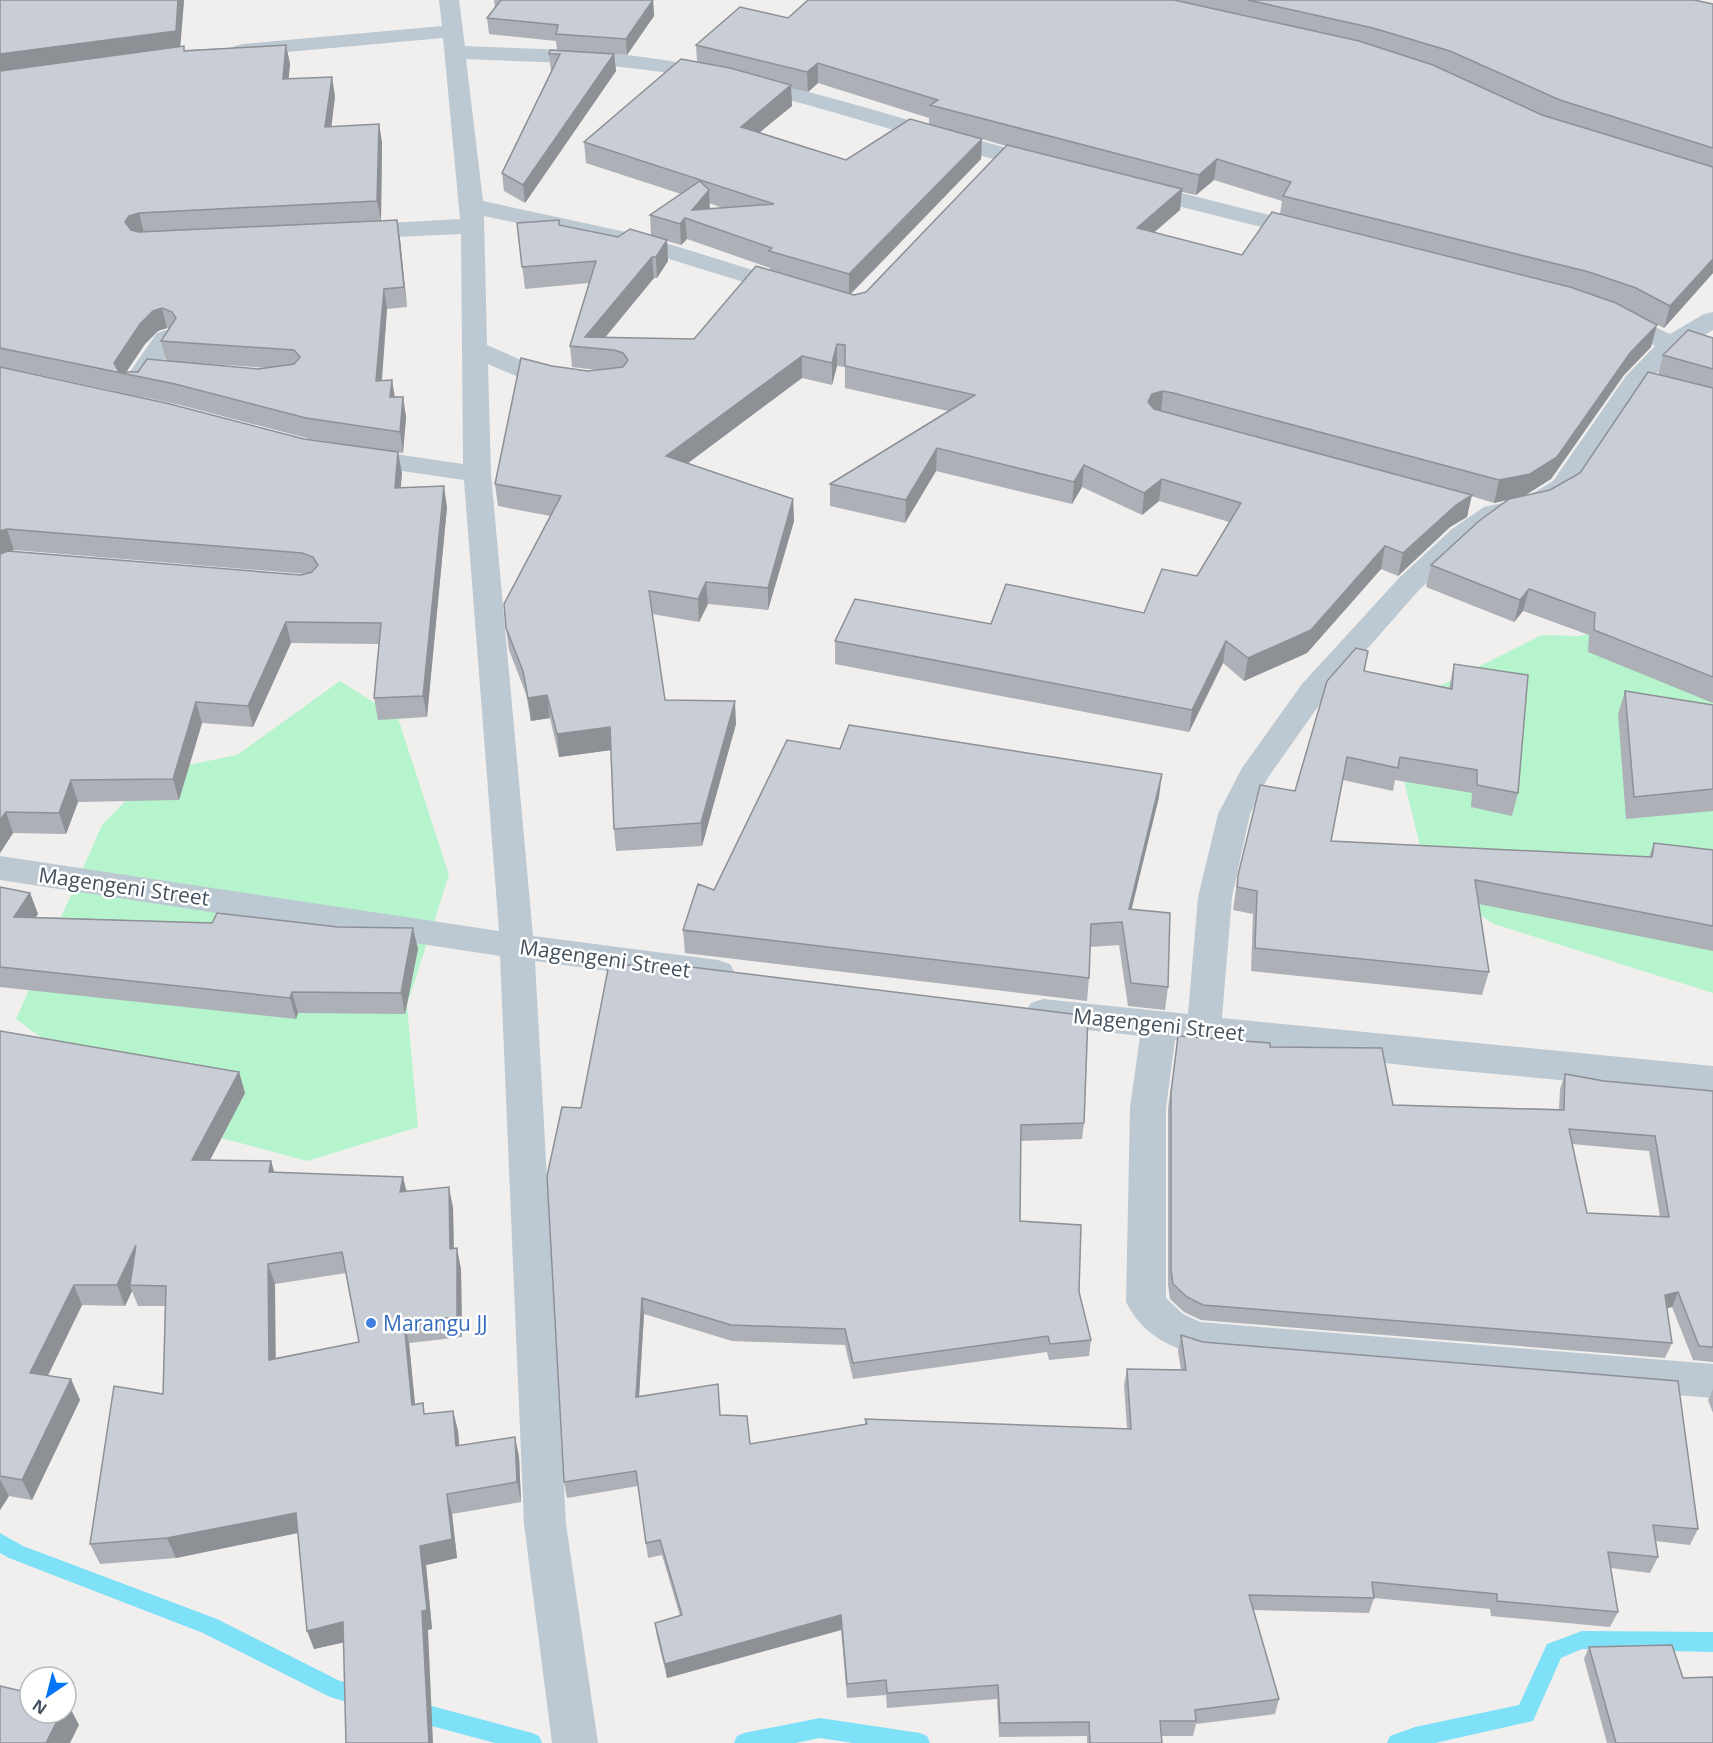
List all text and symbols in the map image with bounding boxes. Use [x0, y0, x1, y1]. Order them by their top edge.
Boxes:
street label: Magengeni Street [37, 860, 211, 912]
street label: Magengeni Street [518, 932, 692, 984]
street label: Magengeni Street [1072, 1001, 1246, 1047]
place label: Marangu JJ [383, 1309, 488, 1337]
marker: Marangu JJ [364, 1316, 378, 1330]
north arrow [18, 1665, 78, 1725]
text: N [28, 1695, 51, 1720]

